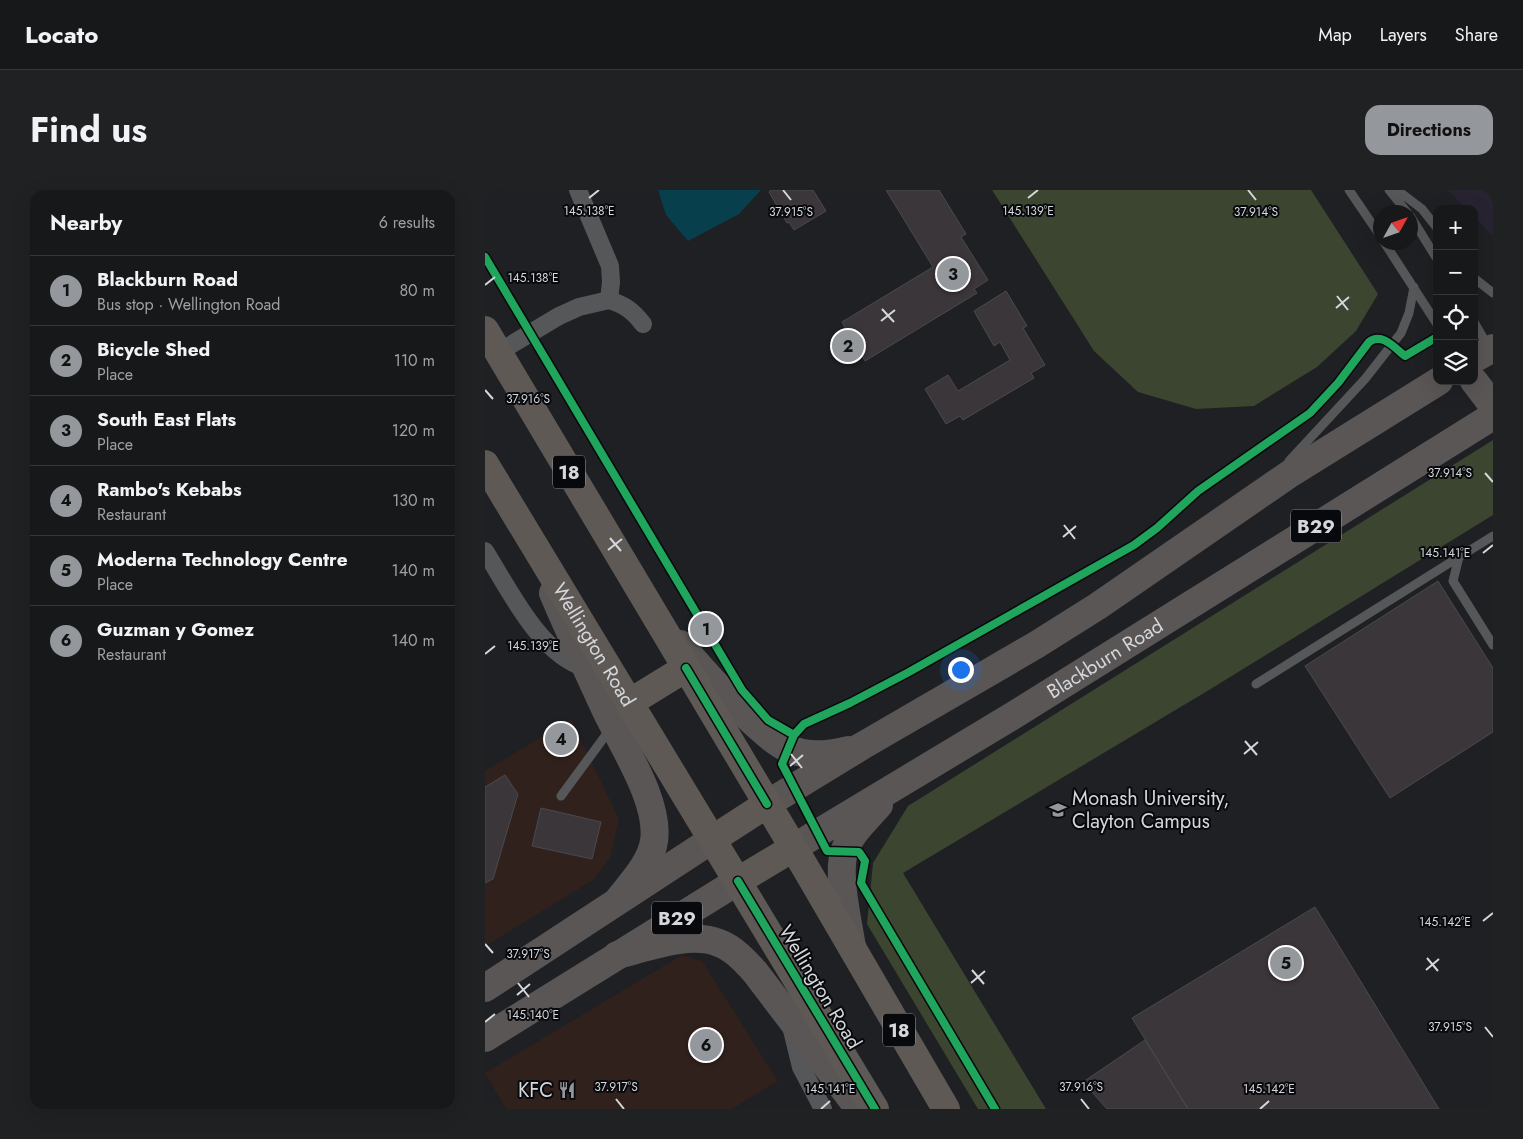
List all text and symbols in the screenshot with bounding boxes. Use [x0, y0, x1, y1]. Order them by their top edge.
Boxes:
text: Locato [25, 17, 98, 52]
text: Map [1318, 22, 1352, 48]
text: Layers [1380, 22, 1427, 48]
text: Share [1455, 22, 1498, 48]
text: Find us [30, 105, 147, 155]
button: Directions [1365, 105, 1493, 155]
text: 145.138°E [563, 202, 615, 220]
text: 145.139°E [1002, 202, 1054, 220]
text: 37.915°S [769, 203, 813, 221]
text: 37.914°S [1234, 203, 1279, 221]
north arrow [1373, 205, 1418, 250]
map controls [1433, 205, 1478, 385]
button: + [1433, 205, 1478, 250]
text: Nearby [50, 208, 122, 238]
text: 6 results [379, 211, 435, 234]
button: − [1433, 250, 1478, 295]
pin: 3 [937, 255, 969, 293]
text: Blackburn Road [97, 266, 238, 293]
text: 145.138°E [507, 269, 559, 287]
text: 1 [62, 279, 70, 302]
text: 80 m [399, 279, 435, 302]
text: Bus stop · Wellington Road [97, 293, 280, 316]
button: locate [1433, 295, 1478, 340]
pin: 2 [832, 327, 864, 365]
text: Bicycle Shed [97, 336, 210, 363]
button: layers [1433, 340, 1478, 385]
text: 2 [61, 349, 71, 372]
text: 110 m [394, 349, 435, 372]
text: Place [97, 363, 133, 386]
text: 37.916°S [506, 390, 551, 408]
text: South East Flats [97, 406, 236, 433]
text: 3 [61, 419, 71, 442]
text: 120 m [392, 419, 435, 442]
text: Place [97, 433, 133, 456]
road number: 18 [553, 456, 585, 488]
text: 37.914°S [1428, 464, 1473, 482]
text: Rambo's Kebabs [97, 476, 242, 503]
text: 4 [60, 489, 72, 512]
text: 130 m [392, 489, 435, 512]
text: Restaurant [97, 503, 166, 526]
road number: B29 [1291, 510, 1341, 542]
text: 145.141°E [1420, 544, 1470, 562]
text: Moderna Technology Centre [97, 546, 348, 573]
text: 5 [61, 559, 71, 582]
text: 140 m [392, 559, 435, 582]
text: Place [97, 573, 133, 596]
street label: Wellington Road [545, 577, 643, 712]
pin: 1 [690, 610, 722, 648]
street label: Blackburn Road [1041, 611, 1169, 706]
text: Guzman y Gomez [97, 616, 254, 643]
text: 6 [61, 629, 71, 652]
text: 140 m [392, 629, 435, 652]
text: 145.139°E [507, 637, 559, 655]
text: Restaurant [97, 643, 166, 666]
your location [948, 657, 974, 683]
pin: 4 [545, 720, 577, 758]
place label: Monash University, Clayton Campus [1072, 784, 1230, 836]
school or university icon: Monash University, Clayton Campus [1048, 800, 1068, 820]
road number: B29 [652, 901, 702, 934]
text: 145.142°E [1419, 913, 1471, 931]
street label: Wellington Road [771, 919, 869, 1055]
pin: 5 [1270, 944, 1302, 982]
text: 37.917°S [506, 945, 550, 963]
text: 145.140°E [507, 1006, 559, 1024]
road number: 18 [883, 1014, 915, 1046]
text: 37.915°S [1428, 1018, 1472, 1036]
pin: 6 [690, 1026, 722, 1064]
place label: KFC [518, 1076, 553, 1105]
text: 37.917°S [594, 1078, 638, 1096]
text: 37.916°S [1059, 1078, 1104, 1096]
restaurant icon: KFC [557, 1080, 577, 1100]
text: 145.141°E [805, 1080, 855, 1098]
text: 145.142°E [1243, 1080, 1295, 1098]

